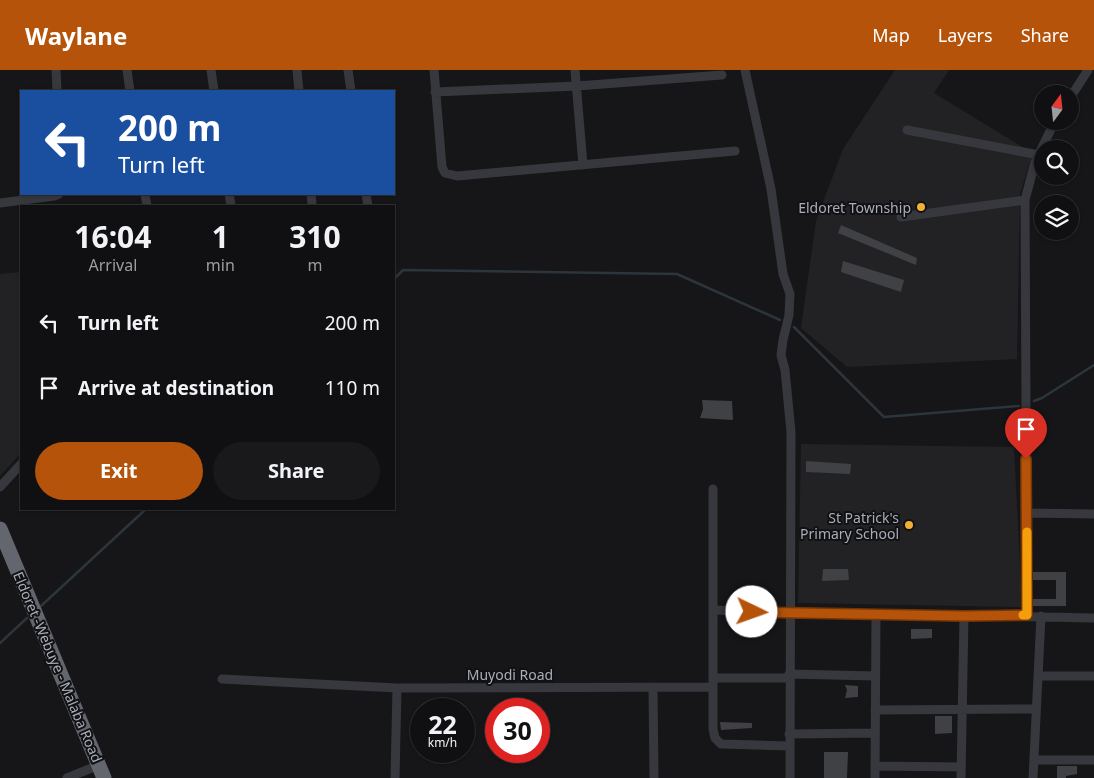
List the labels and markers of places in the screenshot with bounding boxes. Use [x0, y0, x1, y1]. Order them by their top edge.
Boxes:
place label: Eldoret Township [798, 198, 911, 217]
marker: Eldoret Township [915, 201, 927, 213]
pin [1005, 408, 1047, 459]
place label: St Patrick's Primary School [800, 508, 899, 543]
marker: St Patrick's Primary School [903, 519, 915, 531]

